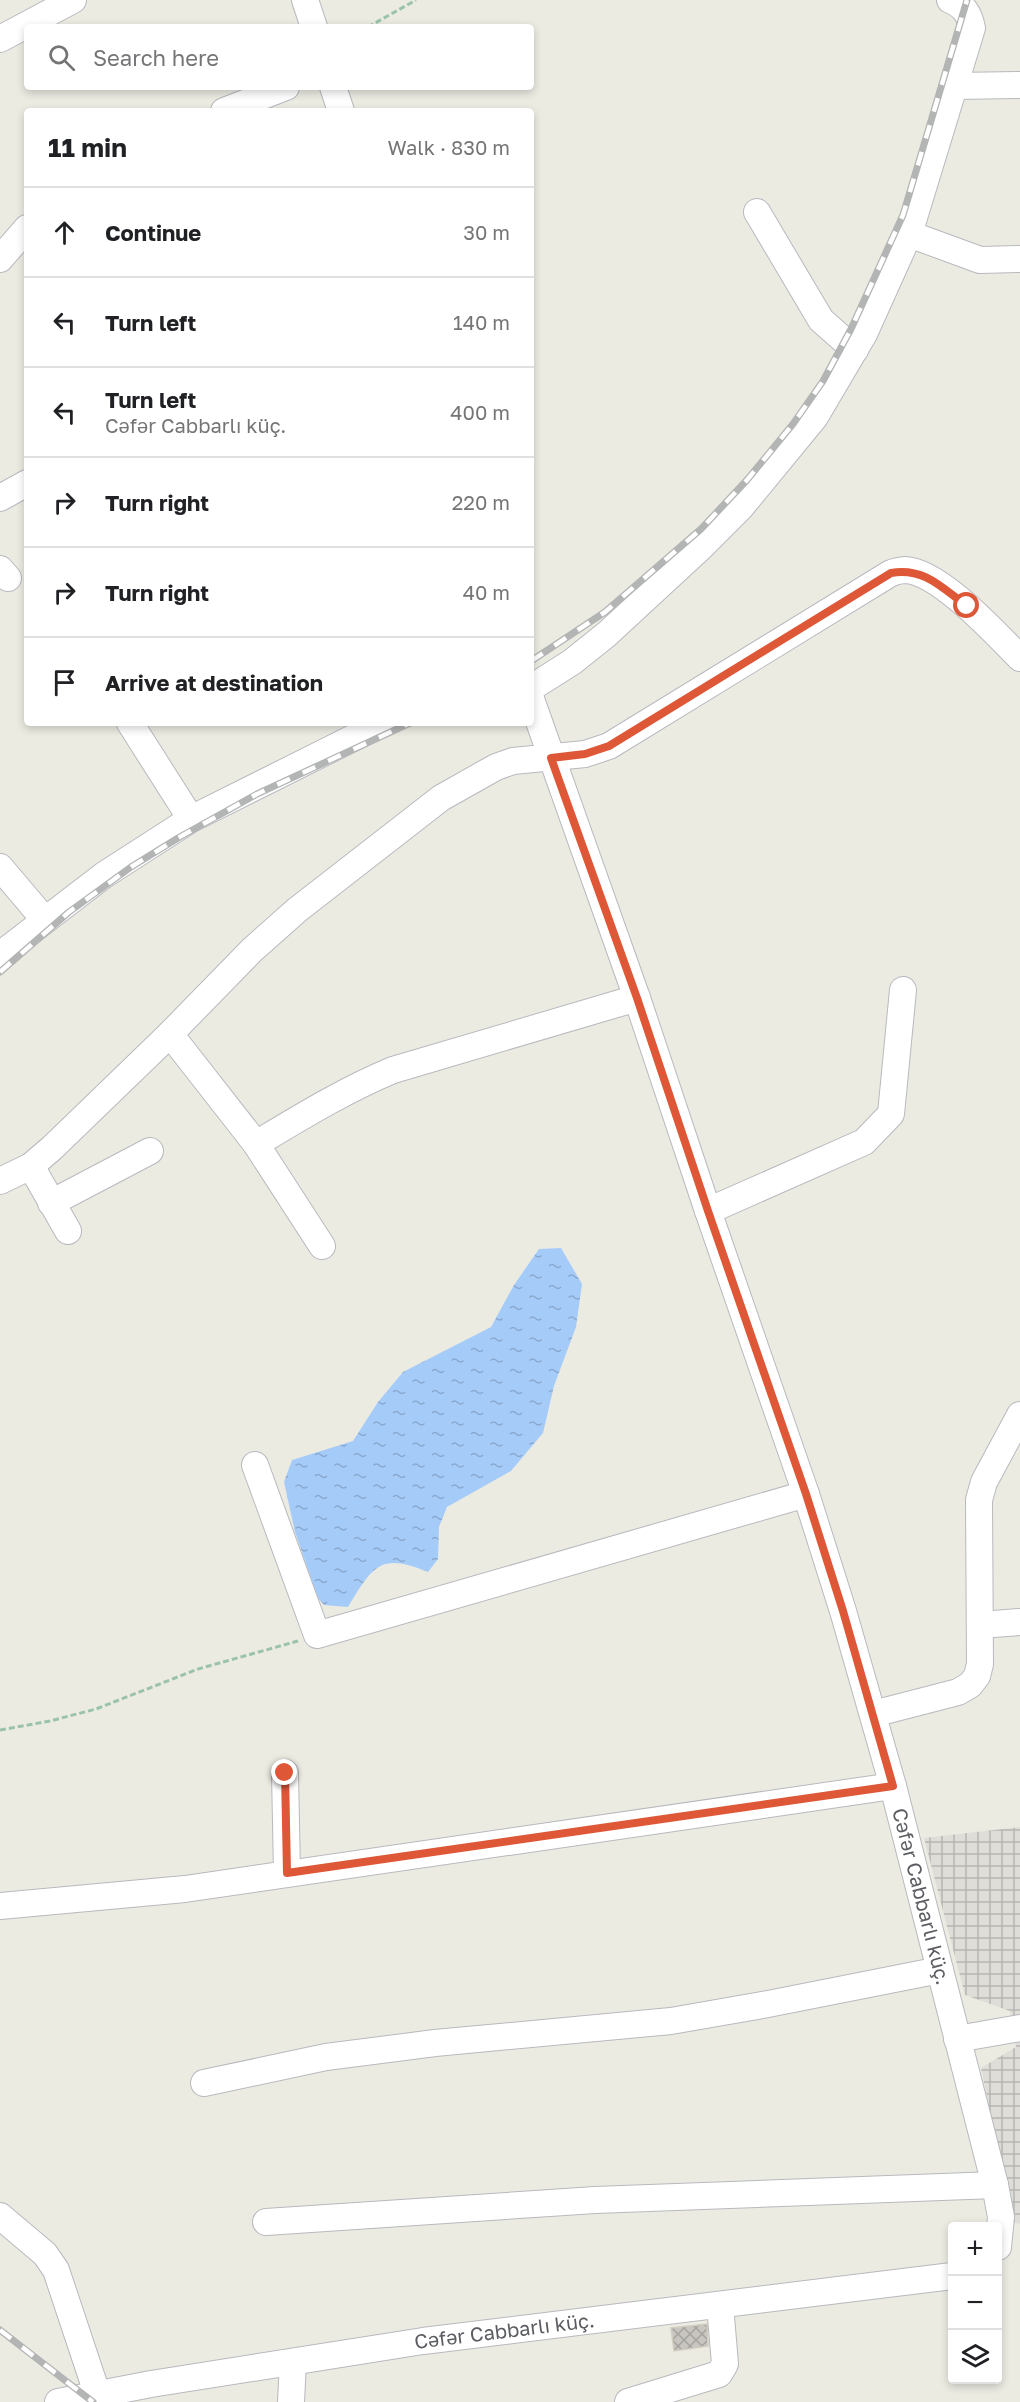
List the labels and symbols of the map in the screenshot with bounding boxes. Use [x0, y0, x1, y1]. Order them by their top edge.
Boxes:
route start [953, 592, 979, 618]
route end [271, 1759, 297, 1785]
street label: Cəfər Cabbarlı küç. [888, 1805, 956, 1987]
street label: Cəfər Cabbarlı küç. [412, 2307, 596, 2353]

